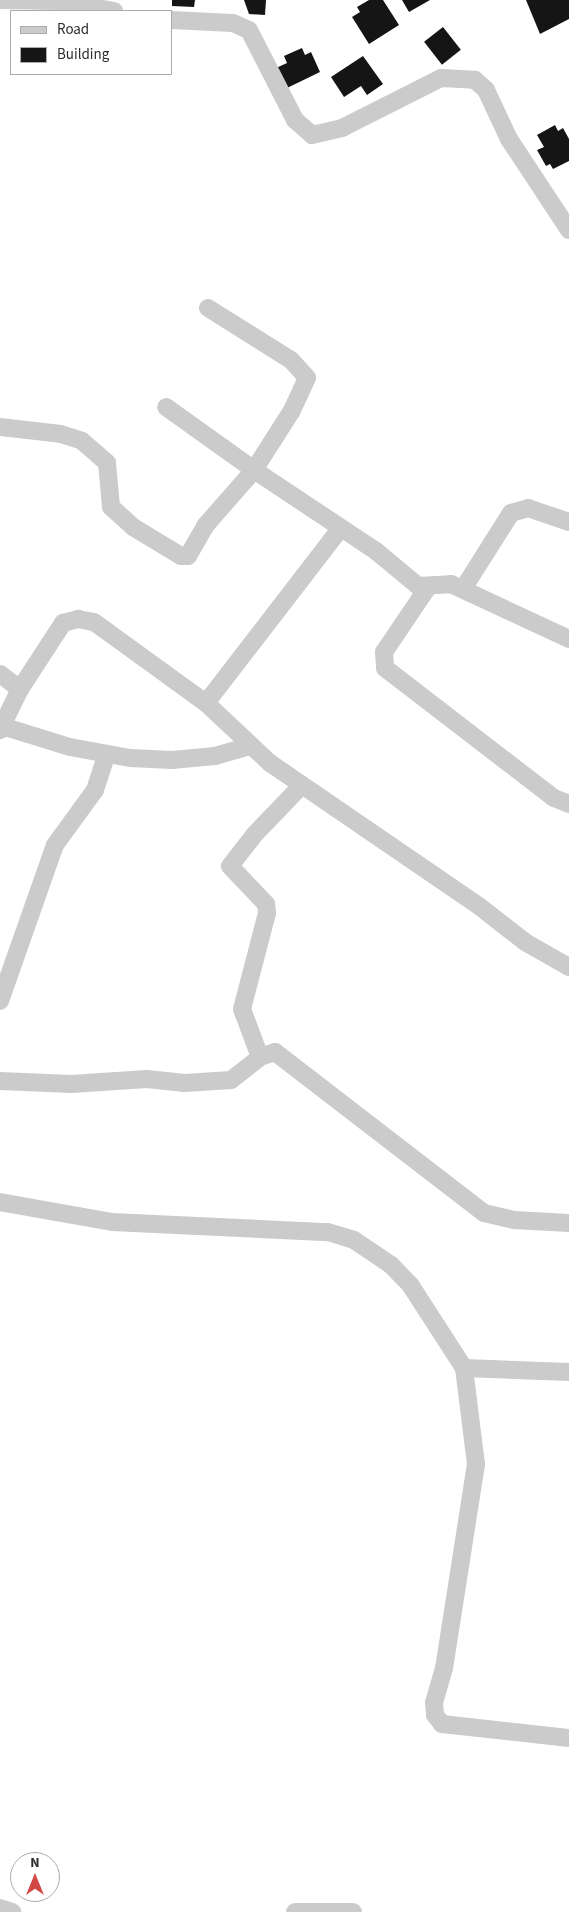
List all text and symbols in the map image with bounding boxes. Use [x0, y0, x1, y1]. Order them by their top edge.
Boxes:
legend [10, 10, 172, 75]
text: Road [57, 19, 89, 40]
text: Building [57, 44, 109, 65]
north arrow [10, 1852, 60, 1902]
text: N [30, 1853, 40, 1873]

